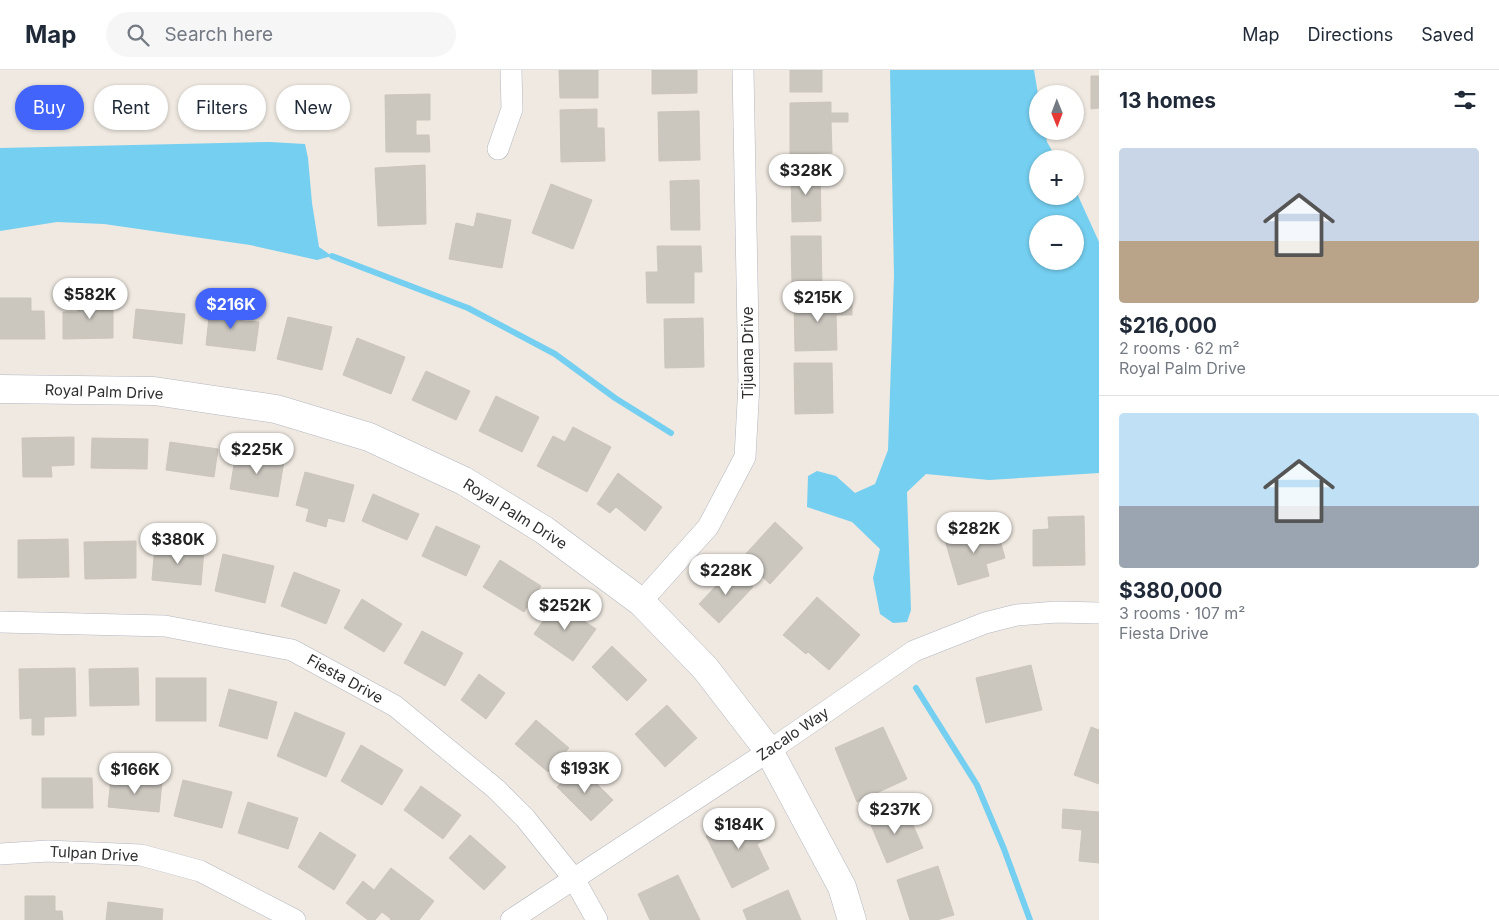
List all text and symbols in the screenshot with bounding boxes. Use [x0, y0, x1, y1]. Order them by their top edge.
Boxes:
search box [106, 12, 456, 57]
text: Map [25, 20, 76, 49]
icon: search [124, 21, 152, 49]
text: Search here [164, 23, 273, 46]
text: Map [1242, 24, 1280, 45]
text: Directions [1308, 24, 1393, 45]
text: Saved [1421, 24, 1474, 45]
chip: Buy [15, 85, 84, 130]
chip: Rent [94, 85, 168, 130]
chip: Filters [178, 85, 266, 130]
chip: New [276, 85, 350, 130]
north arrow [1029, 85, 1084, 140]
map controls [1029, 85, 1084, 270]
icon: filters [1451, 86, 1479, 114]
text: 13 homes [1119, 88, 1216, 113]
button: + [1029, 150, 1084, 205]
pin: $328K [771, 154, 841, 196]
text: $328K [780, 160, 832, 180]
icon: home [1254, 180, 1344, 270]
button: − [1029, 215, 1084, 270]
pin: $582K [55, 278, 125, 320]
pin: $215K [783, 280, 853, 323]
text: $582K [64, 284, 116, 304]
text: $215K [793, 287, 843, 307]
pin: $216K [196, 288, 266, 330]
text: $216K [206, 294, 256, 314]
street label: Tijuana Drive [738, 307, 757, 399]
text: $216,000 [1119, 313, 1217, 338]
text: 2 rooms · 62 m² [1119, 338, 1240, 358]
text: Royal Palm Drive [1119, 358, 1246, 378]
street label: Royal Palm Drive [44, 380, 164, 403]
pin: $225K [222, 432, 292, 475]
text: $225K [231, 439, 283, 459]
icon: home [1254, 446, 1344, 536]
street label: Royal Palm Drive [460, 474, 571, 553]
pin: $282K [939, 512, 1009, 554]
text: $282K [948, 518, 1000, 538]
pin: $380K [143, 522, 213, 565]
text: $380K [151, 529, 205, 549]
pin: $228K [691, 554, 761, 596]
text: $228K [700, 560, 752, 580]
text: $380,000 [1119, 578, 1222, 603]
pin: $252K [530, 588, 600, 631]
text: $252K [539, 595, 591, 615]
text: 3 rooms · 107 m² [1119, 603, 1245, 623]
text: Fiesta Drive [1119, 623, 1209, 643]
street label: Fiesta Drive [304, 650, 387, 707]
street label: Zacalo Way [753, 702, 833, 765]
pin: $166K [100, 752, 170, 795]
pin: $193K [550, 752, 620, 794]
text: $193K [560, 758, 610, 778]
text: $166K [110, 759, 160, 779]
pin: $237K [860, 792, 930, 835]
text: $237K [869, 799, 921, 819]
pin: $184K [704, 808, 774, 850]
text: $184K [714, 814, 764, 834]
street label: Tulpan Drive [49, 842, 139, 865]

